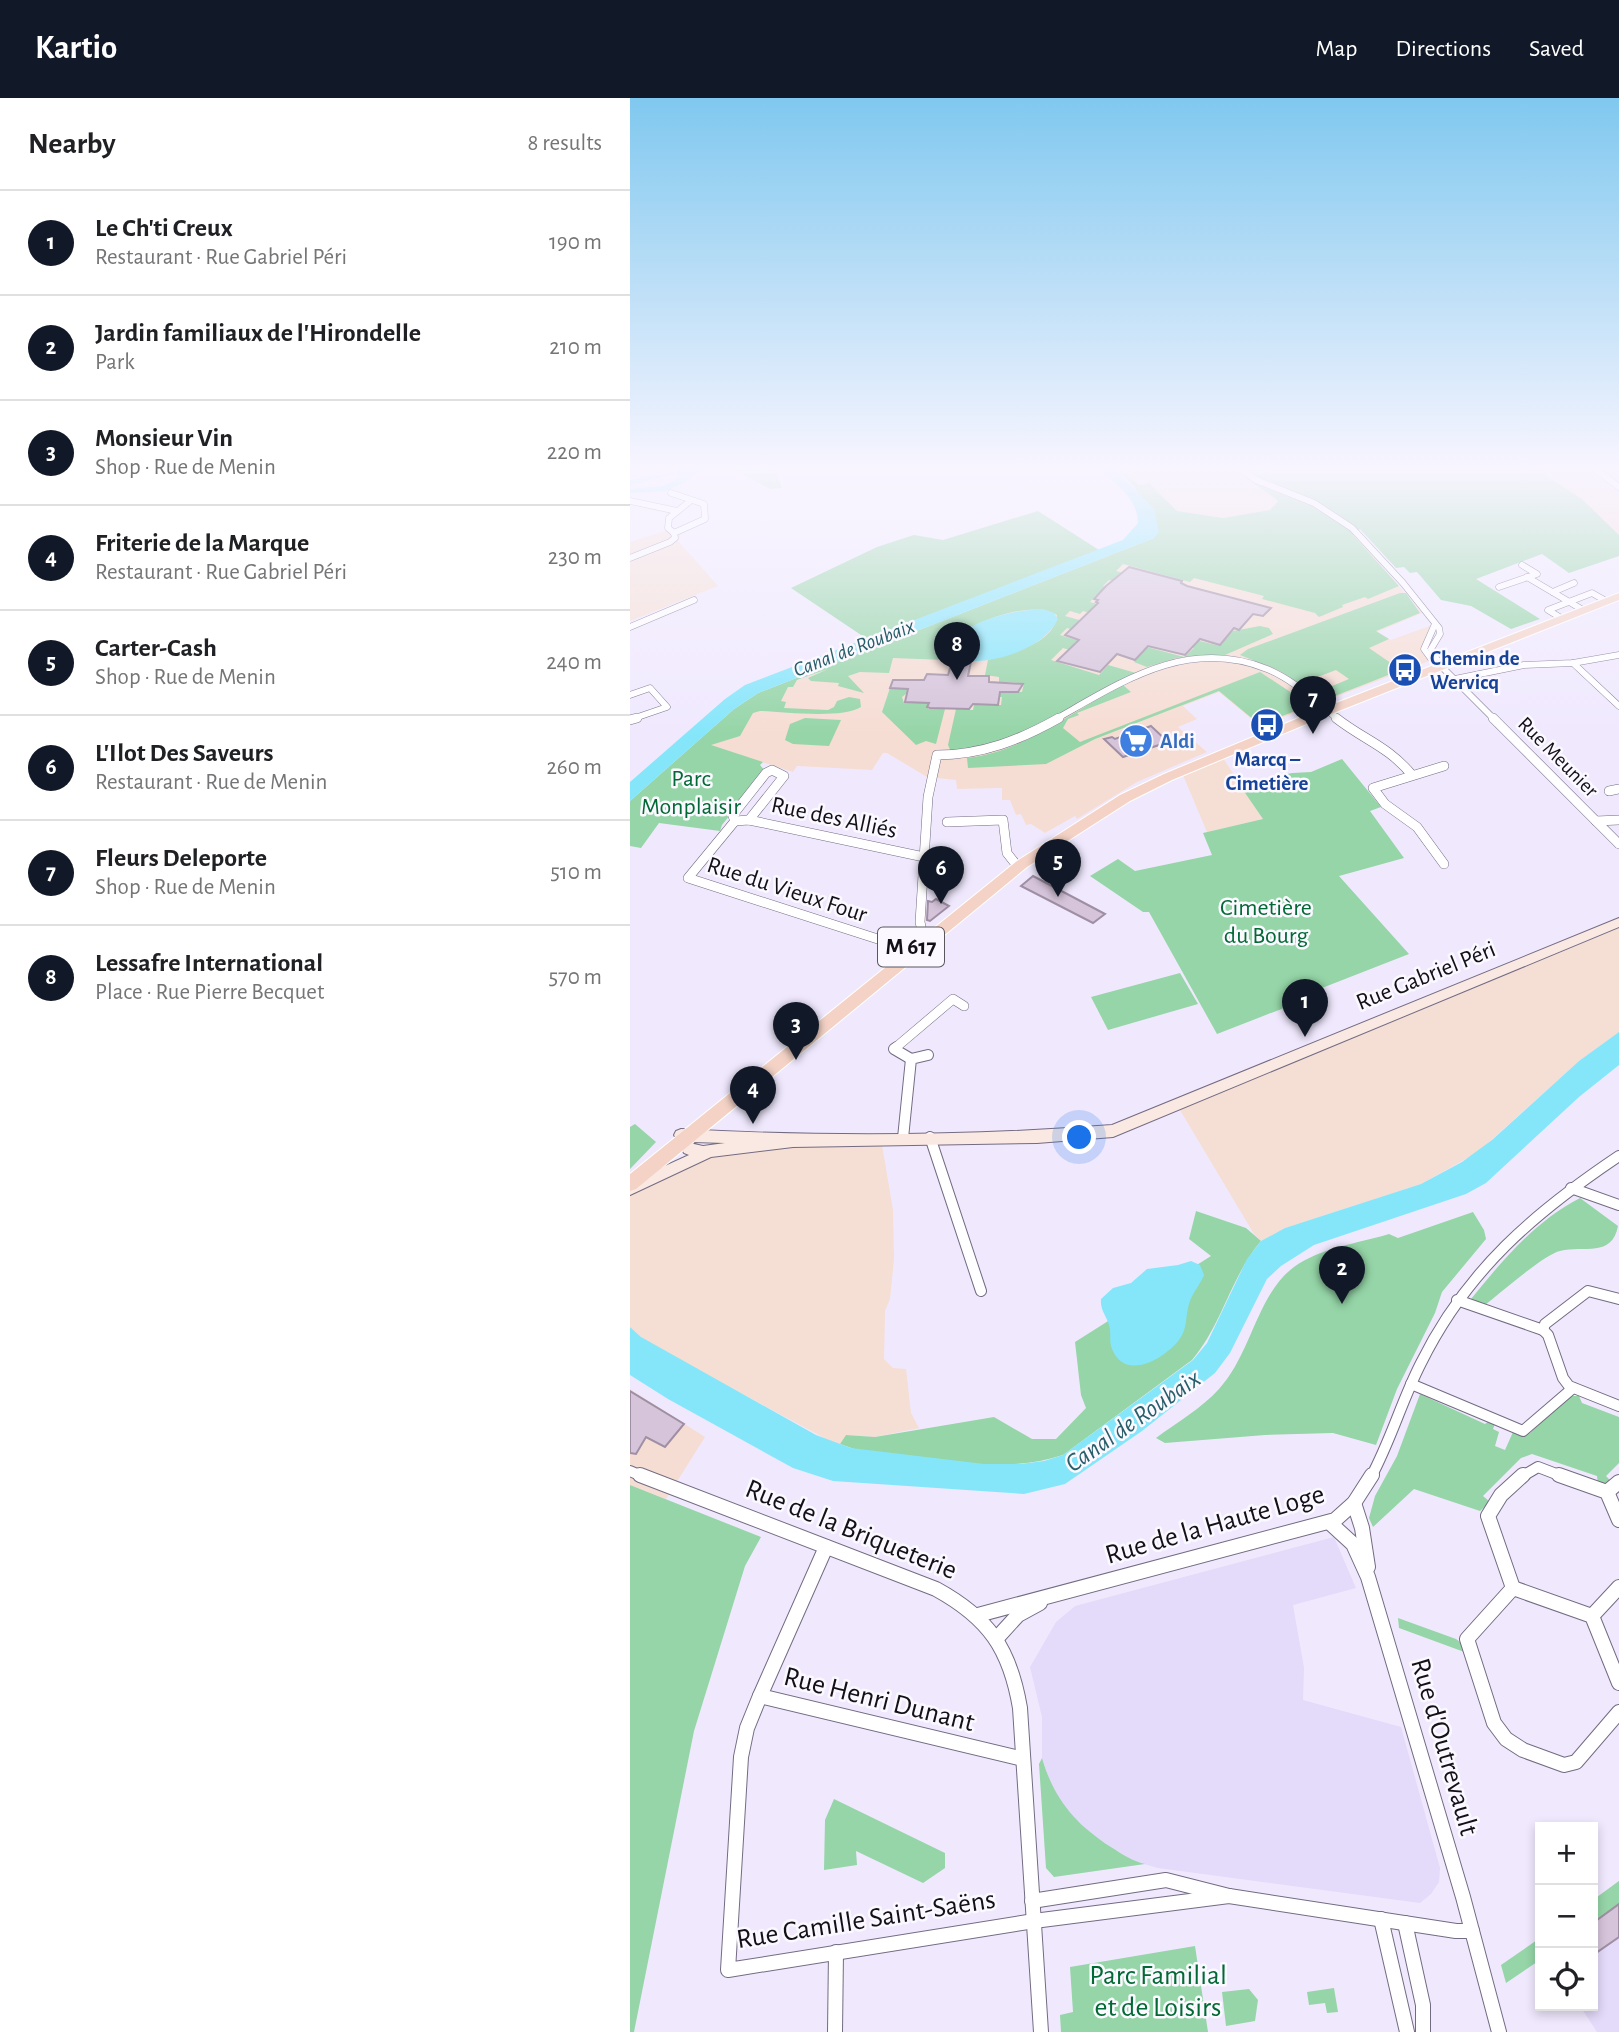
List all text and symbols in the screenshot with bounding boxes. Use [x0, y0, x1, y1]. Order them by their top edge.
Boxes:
text: Kartio [35, 32, 117, 65]
text: Map [1315, 37, 1357, 61]
text: Directions [1395, 37, 1491, 61]
text: Saved [1529, 37, 1584, 61]
text: Nearby [28, 129, 116, 159]
text: 8 results [528, 132, 602, 155]
text: Le Ch'ti Creux [95, 215, 233, 241]
text: 1 [47, 231, 55, 254]
text: 190 m [549, 231, 602, 254]
text: Restaurant · Rue Gabriel Péri [95, 246, 347, 269]
text: Jardin familiaux de l'Hirondelle [95, 320, 421, 346]
text: 2 [46, 336, 56, 359]
text: 210 m [549, 336, 602, 359]
text: Park [95, 351, 135, 374]
text: Monsieur Vin [95, 425, 233, 451]
text: 3 [46, 441, 56, 464]
text: 220 m [547, 441, 602, 464]
text: Shop · Rue de Menin [95, 456, 276, 479]
text: Friterie de la Marque [95, 530, 309, 556]
text: 4 [45, 546, 57, 569]
text: 230 m [548, 546, 602, 569]
text: Restaurant · Rue Gabriel Péri [95, 561, 347, 584]
water label: Canal de Roubaix [790, 615, 918, 681]
pin: 8 [934, 622, 980, 680]
text: Carter-Cash [95, 635, 217, 661]
place label: Chemin de Wervicq [1430, 648, 1520, 693]
text: 5 [46, 651, 56, 674]
text: 240 m [546, 651, 602, 674]
bus stop icon: Chemin de Wervicq [1386, 651, 1424, 689]
text: Shop · Rue de Menin [95, 666, 276, 689]
pin: 7 [1290, 676, 1336, 734]
bus stop icon: Marcq – Cimetière [1248, 706, 1286, 744]
street label: Rue Meunier [1514, 713, 1602, 801]
supermarket icon: Aldi [1117, 722, 1155, 760]
place label: Aldi [1160, 731, 1195, 752]
text: L'Ilot Des Saveurs [95, 740, 274, 766]
place label: Marcq – Cimetière [1226, 749, 1309, 794]
text: 6 [45, 756, 57, 779]
text: 260 m [546, 756, 602, 779]
park label: Parc Monplaisir [641, 767, 741, 819]
text: Restaurant · Rue de Menin [95, 771, 327, 794]
street label: Rue des Alliés [769, 793, 899, 843]
pin: 5 [1035, 839, 1081, 897]
text: Fleurs Deleporte [95, 845, 267, 871]
pin: 6 [918, 846, 964, 904]
street label: Rue du Vieux Four [704, 853, 870, 927]
text: 7 [46, 861, 56, 884]
text: 510 m [550, 861, 602, 884]
text: Shop · Rue de Menin [95, 876, 276, 899]
park label: Cimetière du Bourg [1220, 896, 1312, 948]
road number: M 617 [878, 928, 944, 967]
street label: Rue Gabriel Péri [1353, 937, 1499, 1015]
text: Lessafre International [95, 950, 323, 976]
text: 8 [45, 966, 57, 989]
text: 570 m [548, 966, 602, 989]
pin: 1 [1282, 979, 1328, 1037]
text: Place · Rue Pierre Becquet [95, 981, 324, 1004]
pin: 3 [773, 1002, 819, 1060]
pin: 4 [730, 1066, 776, 1124]
your location [1062, 1120, 1096, 1154]
pin: 2 [1319, 1246, 1365, 1304]
water label: Canal de Roubaix [1061, 1365, 1206, 1477]
street label: Rue de la Briqueterie [741, 1475, 961, 1585]
street label: Rue de la Haute Loge [1102, 1480, 1328, 1570]
street label: Rue d'Outrevault [1405, 1655, 1483, 1839]
street label: Rue Henri Dunant [781, 1663, 977, 1737]
map controls [1535, 1822, 1598, 2011]
button: + [1535, 1822, 1598, 1885]
button: − [1535, 1885, 1598, 1948]
street label: Rue Camille Saint-Saëns [735, 1886, 997, 1954]
button: locate [1535, 1948, 1598, 2011]
park label: Parc Familial et de Loisirs [1089, 1962, 1227, 2022]

